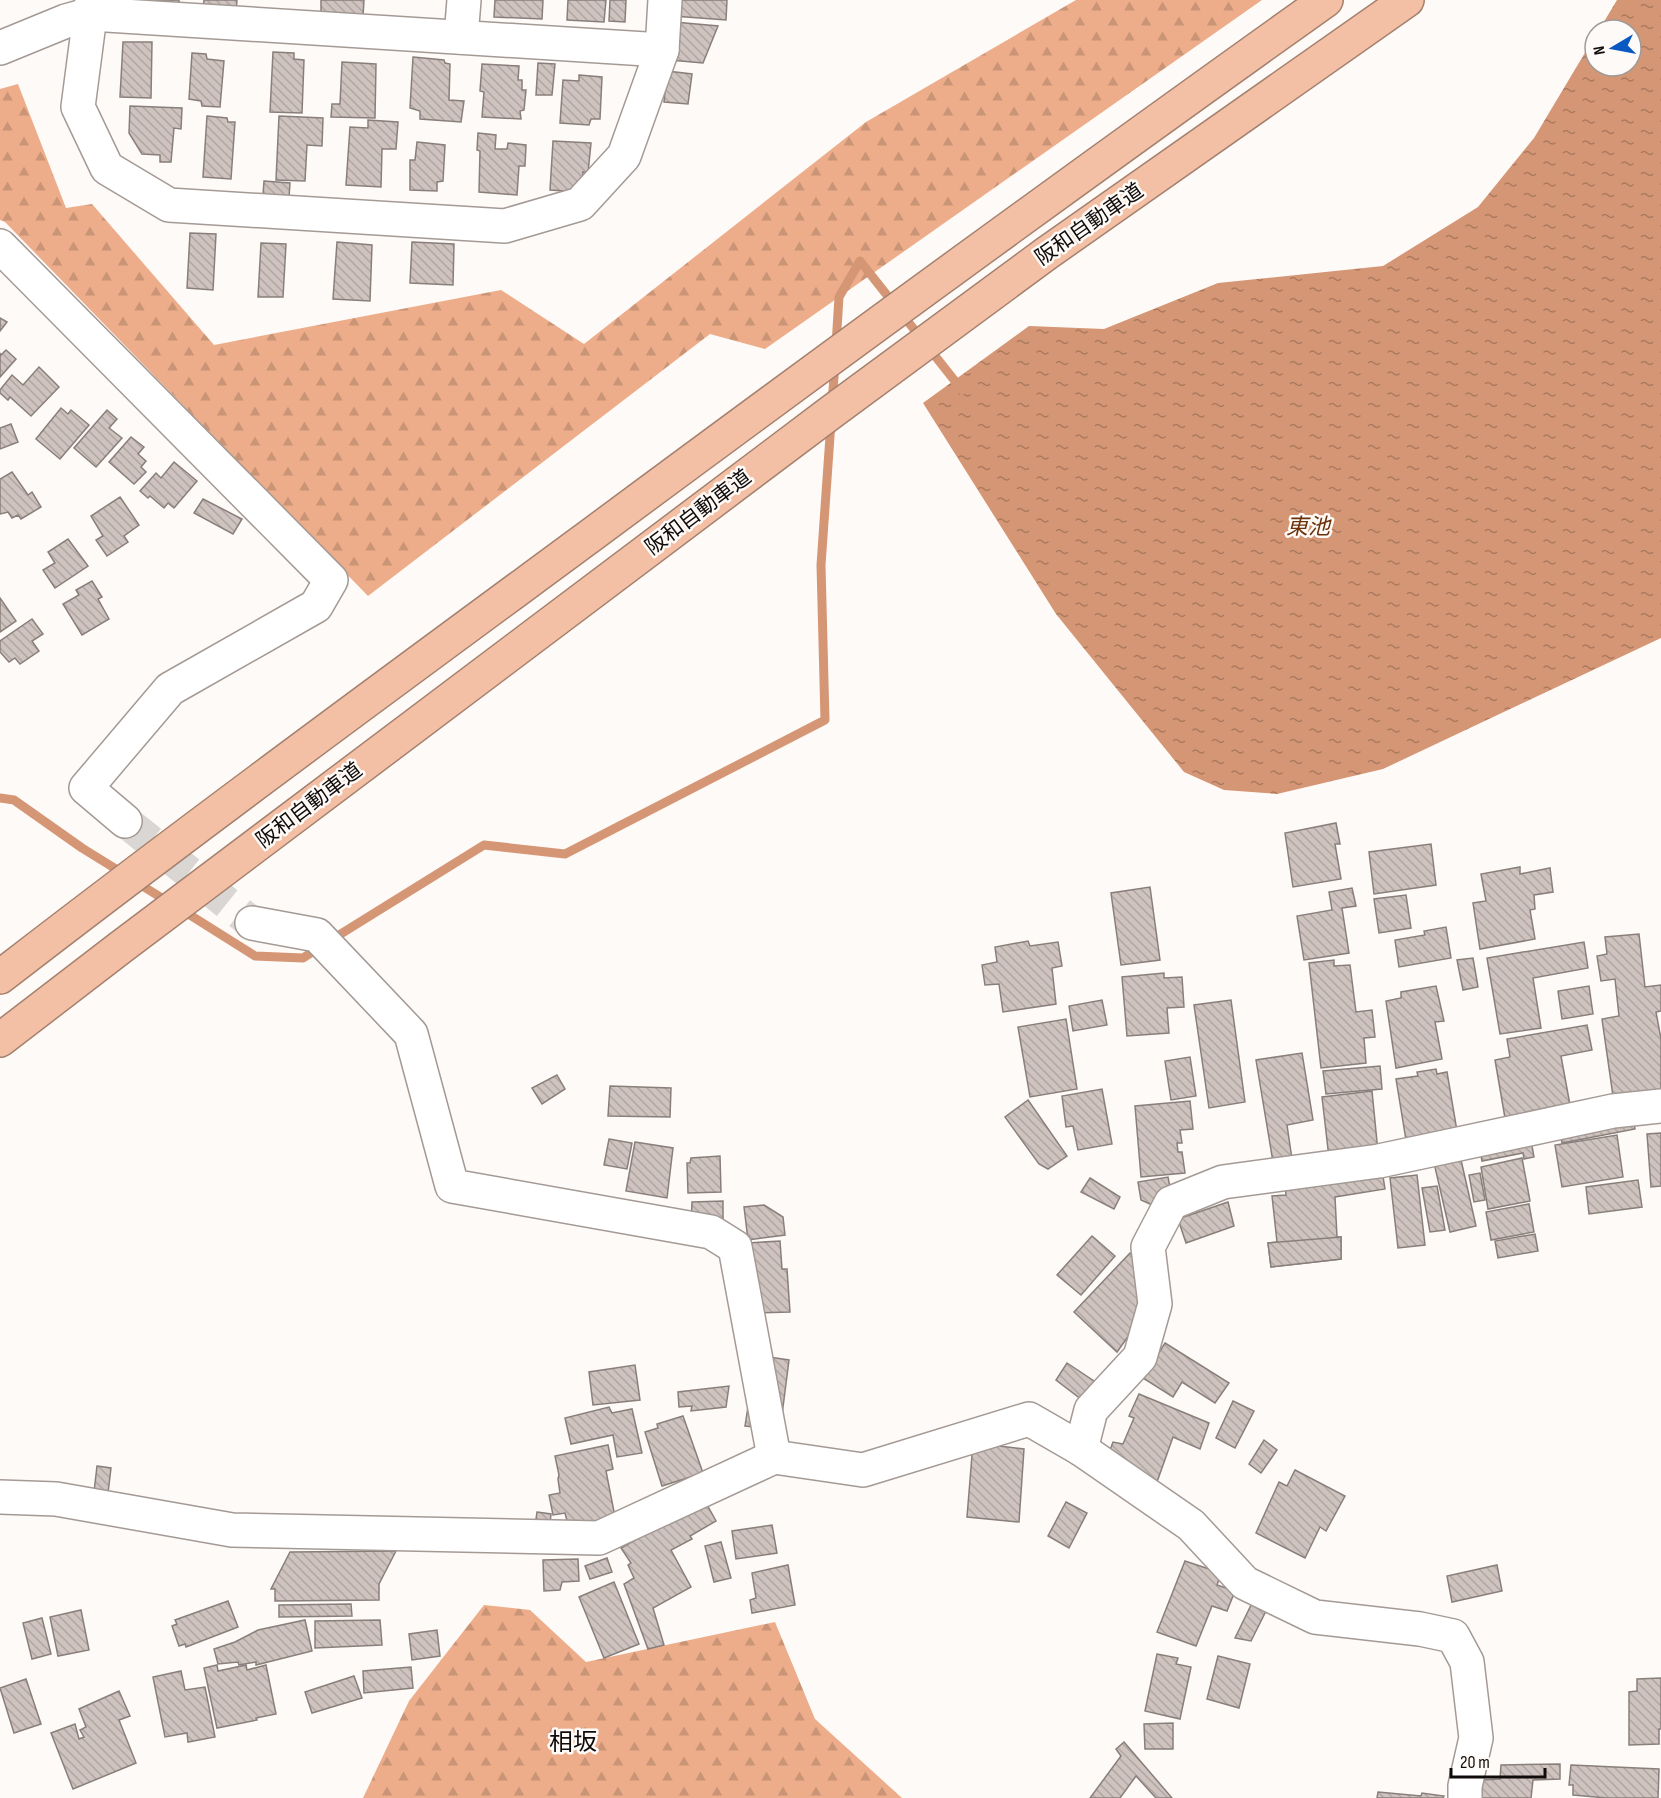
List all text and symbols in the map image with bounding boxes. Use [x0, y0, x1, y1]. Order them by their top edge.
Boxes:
north arrow [1583, 18, 1643, 78]
text: N [1590, 44, 1610, 56]
street label: 阪和自動車道 [1031, 178, 1148, 271]
street label: 阪和自動車道 [640, 465, 756, 560]
water label: 東池 [1286, 514, 1332, 541]
street label: 阪和自動車道 [251, 758, 367, 853]
district label: 相坂 [549, 1728, 597, 1757]
scale bar [1451, 1741, 1546, 1779]
text: 20 m [1460, 1752, 1490, 1773]

